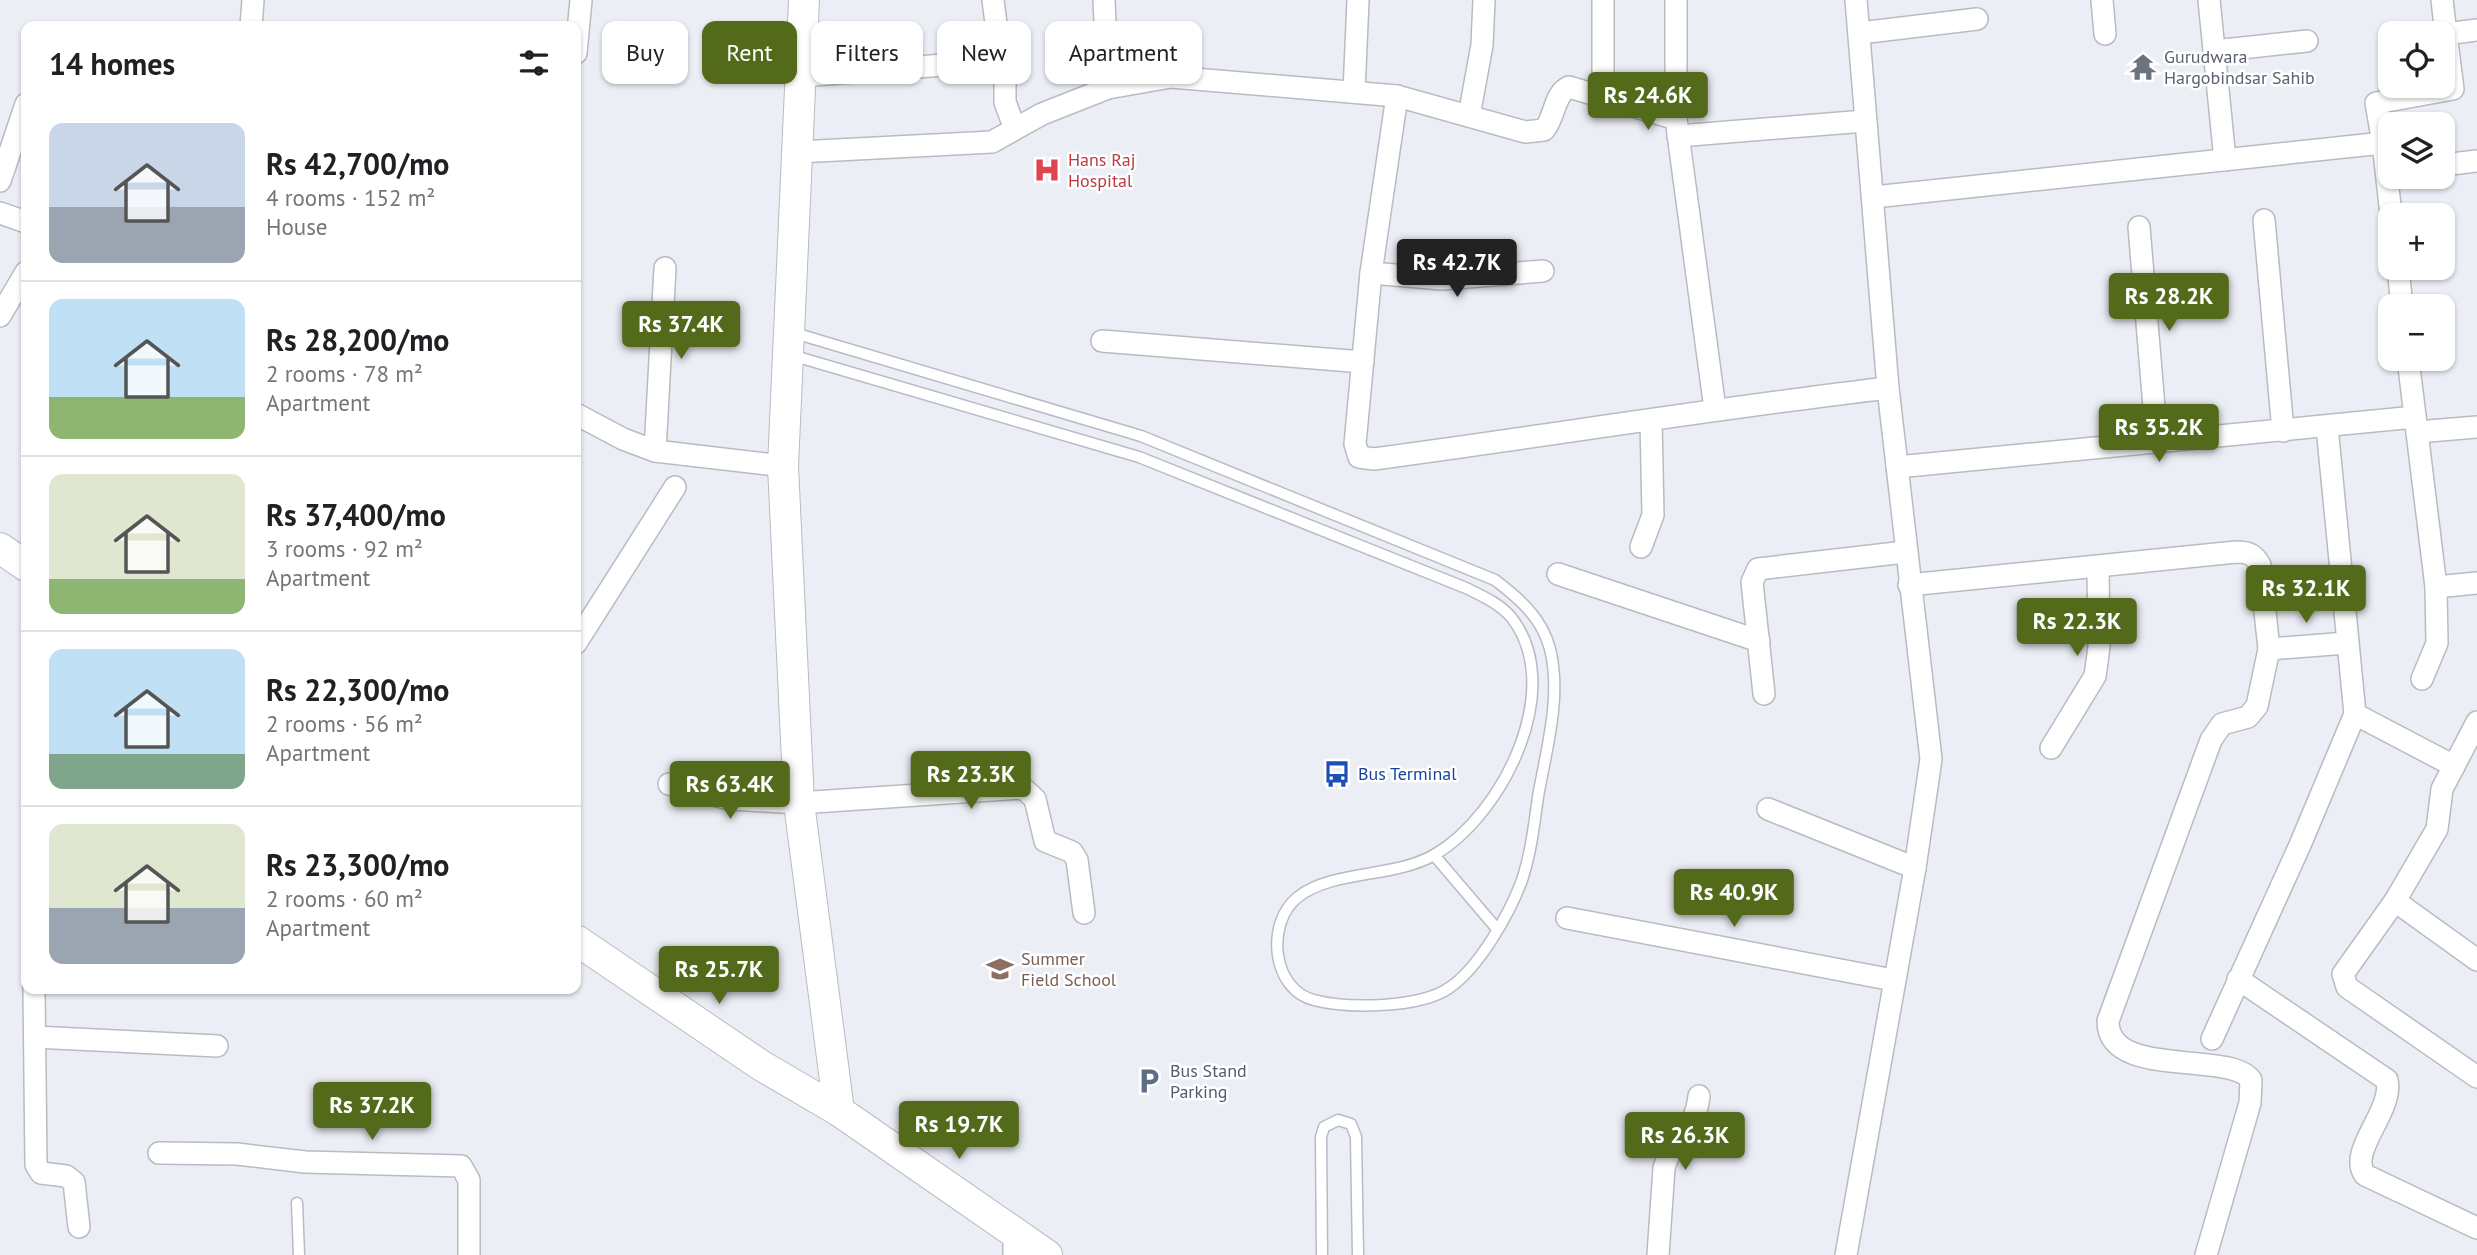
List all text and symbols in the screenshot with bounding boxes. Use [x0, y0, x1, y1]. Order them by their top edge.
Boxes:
chip: Buy [602, 21, 688, 84]
chip: Rent [702, 21, 797, 84]
chip: Filters [811, 21, 923, 84]
chip: New [937, 21, 1031, 84]
chip: Apartment [1045, 21, 1202, 84]
map controls [2378, 21, 2455, 371]
button: locate [2378, 21, 2455, 98]
text: 14 homes [49, 44, 175, 83]
icon: filters [515, 44, 553, 82]
place label: Gurudwara Hargobindsar Sahib [2164, 45, 2315, 89]
temple icon: Gurudwara Hargobindsar Sahib [2128, 52, 2158, 82]
pin: Rs 24.6K [1576, 72, 1720, 132]
text: Rs 24.6K [1604, 80, 1692, 109]
button: layers [2378, 112, 2455, 189]
text: Rs 42,700/mo [266, 144, 449, 183]
place label: Hans Raj Hospital [1068, 148, 1136, 192]
icon: home [105, 151, 189, 235]
hospital icon: Hans Raj Hospital [1032, 155, 1062, 185]
text: 4 rooms · 152 m² [266, 183, 435, 212]
button: + [2378, 203, 2455, 280]
text: House [266, 212, 328, 241]
pin: Rs 42.7K [1385, 240, 1529, 299]
text: Rs 42.7K [1413, 247, 1501, 276]
pin: Rs 28.2K [2097, 274, 2241, 333]
text: Rs 28.2K [2125, 281, 2213, 310]
button: − [2378, 294, 2455, 371]
pin: Rs 37.4K [609, 302, 753, 361]
text: Rs 37.4K [638, 309, 724, 338]
text: Rs 28,200/mo [266, 320, 449, 359]
icon: home [105, 327, 189, 411]
text: 2 rooms · 78 m² [266, 359, 423, 388]
text: Apartment [266, 388, 370, 417]
pin: Rs 35.2K [2087, 405, 2231, 464]
text: Rs 35.2K [2115, 412, 2203, 441]
text: Rs 37,400/mo [266, 495, 446, 534]
icon: home [105, 502, 189, 586]
text: 3 rooms · 92 m² [266, 534, 423, 563]
text: Apartment [266, 563, 370, 592]
pin: Rs 32.1K [2234, 566, 2378, 625]
text: Rs 32.1K [2262, 573, 2350, 602]
pin: Rs 22.3K [2005, 598, 2149, 658]
text: Rs 22.3K [2033, 606, 2121, 635]
text: Rs 22,300/mo [266, 670, 449, 709]
icon: home [105, 677, 189, 761]
text: 2 rooms · 56 m² [266, 709, 423, 738]
text: Apartment [266, 738, 370, 767]
pin: Rs 23.3K [899, 752, 1043, 811]
text: Rs 23.3K [927, 759, 1015, 788]
bus stop icon: Bus Terminal [1322, 759, 1352, 789]
pin: Rs 63.4K [658, 762, 802, 821]
place label: Bus Terminal [1358, 762, 1457, 785]
text: Rs 63.4K [686, 769, 774, 798]
text: Rs 23,300/mo [266, 845, 449, 884]
icon: home [105, 852, 189, 936]
pin: Rs 40.9K [1662, 870, 1806, 929]
text: Rs 40.9K [1690, 877, 1778, 906]
text: 2 rooms · 60 m² [266, 884, 423, 913]
text: Apartment [266, 913, 370, 942]
pin: Rs 25.7K [647, 946, 791, 1006]
place label: Summer Field School [1021, 947, 1117, 991]
text: Rs 25.7K [675, 954, 763, 983]
school or university icon: Summer Field School [985, 954, 1015, 984]
place label: Bus Stand Parking [1170, 1059, 1247, 1103]
parking icon: Bus Stand Parking [1134, 1066, 1164, 1096]
pin: Rs 37.2K [300, 1082, 444, 1142]
text: Rs 37.2K [329, 1090, 415, 1119]
pin: Rs 19.7K [887, 1102, 1031, 1161]
text: Rs 19.7K [915, 1109, 1003, 1138]
pin: Rs 26.3K [1613, 1112, 1757, 1172]
text: Rs 26.3K [1641, 1120, 1729, 1149]

